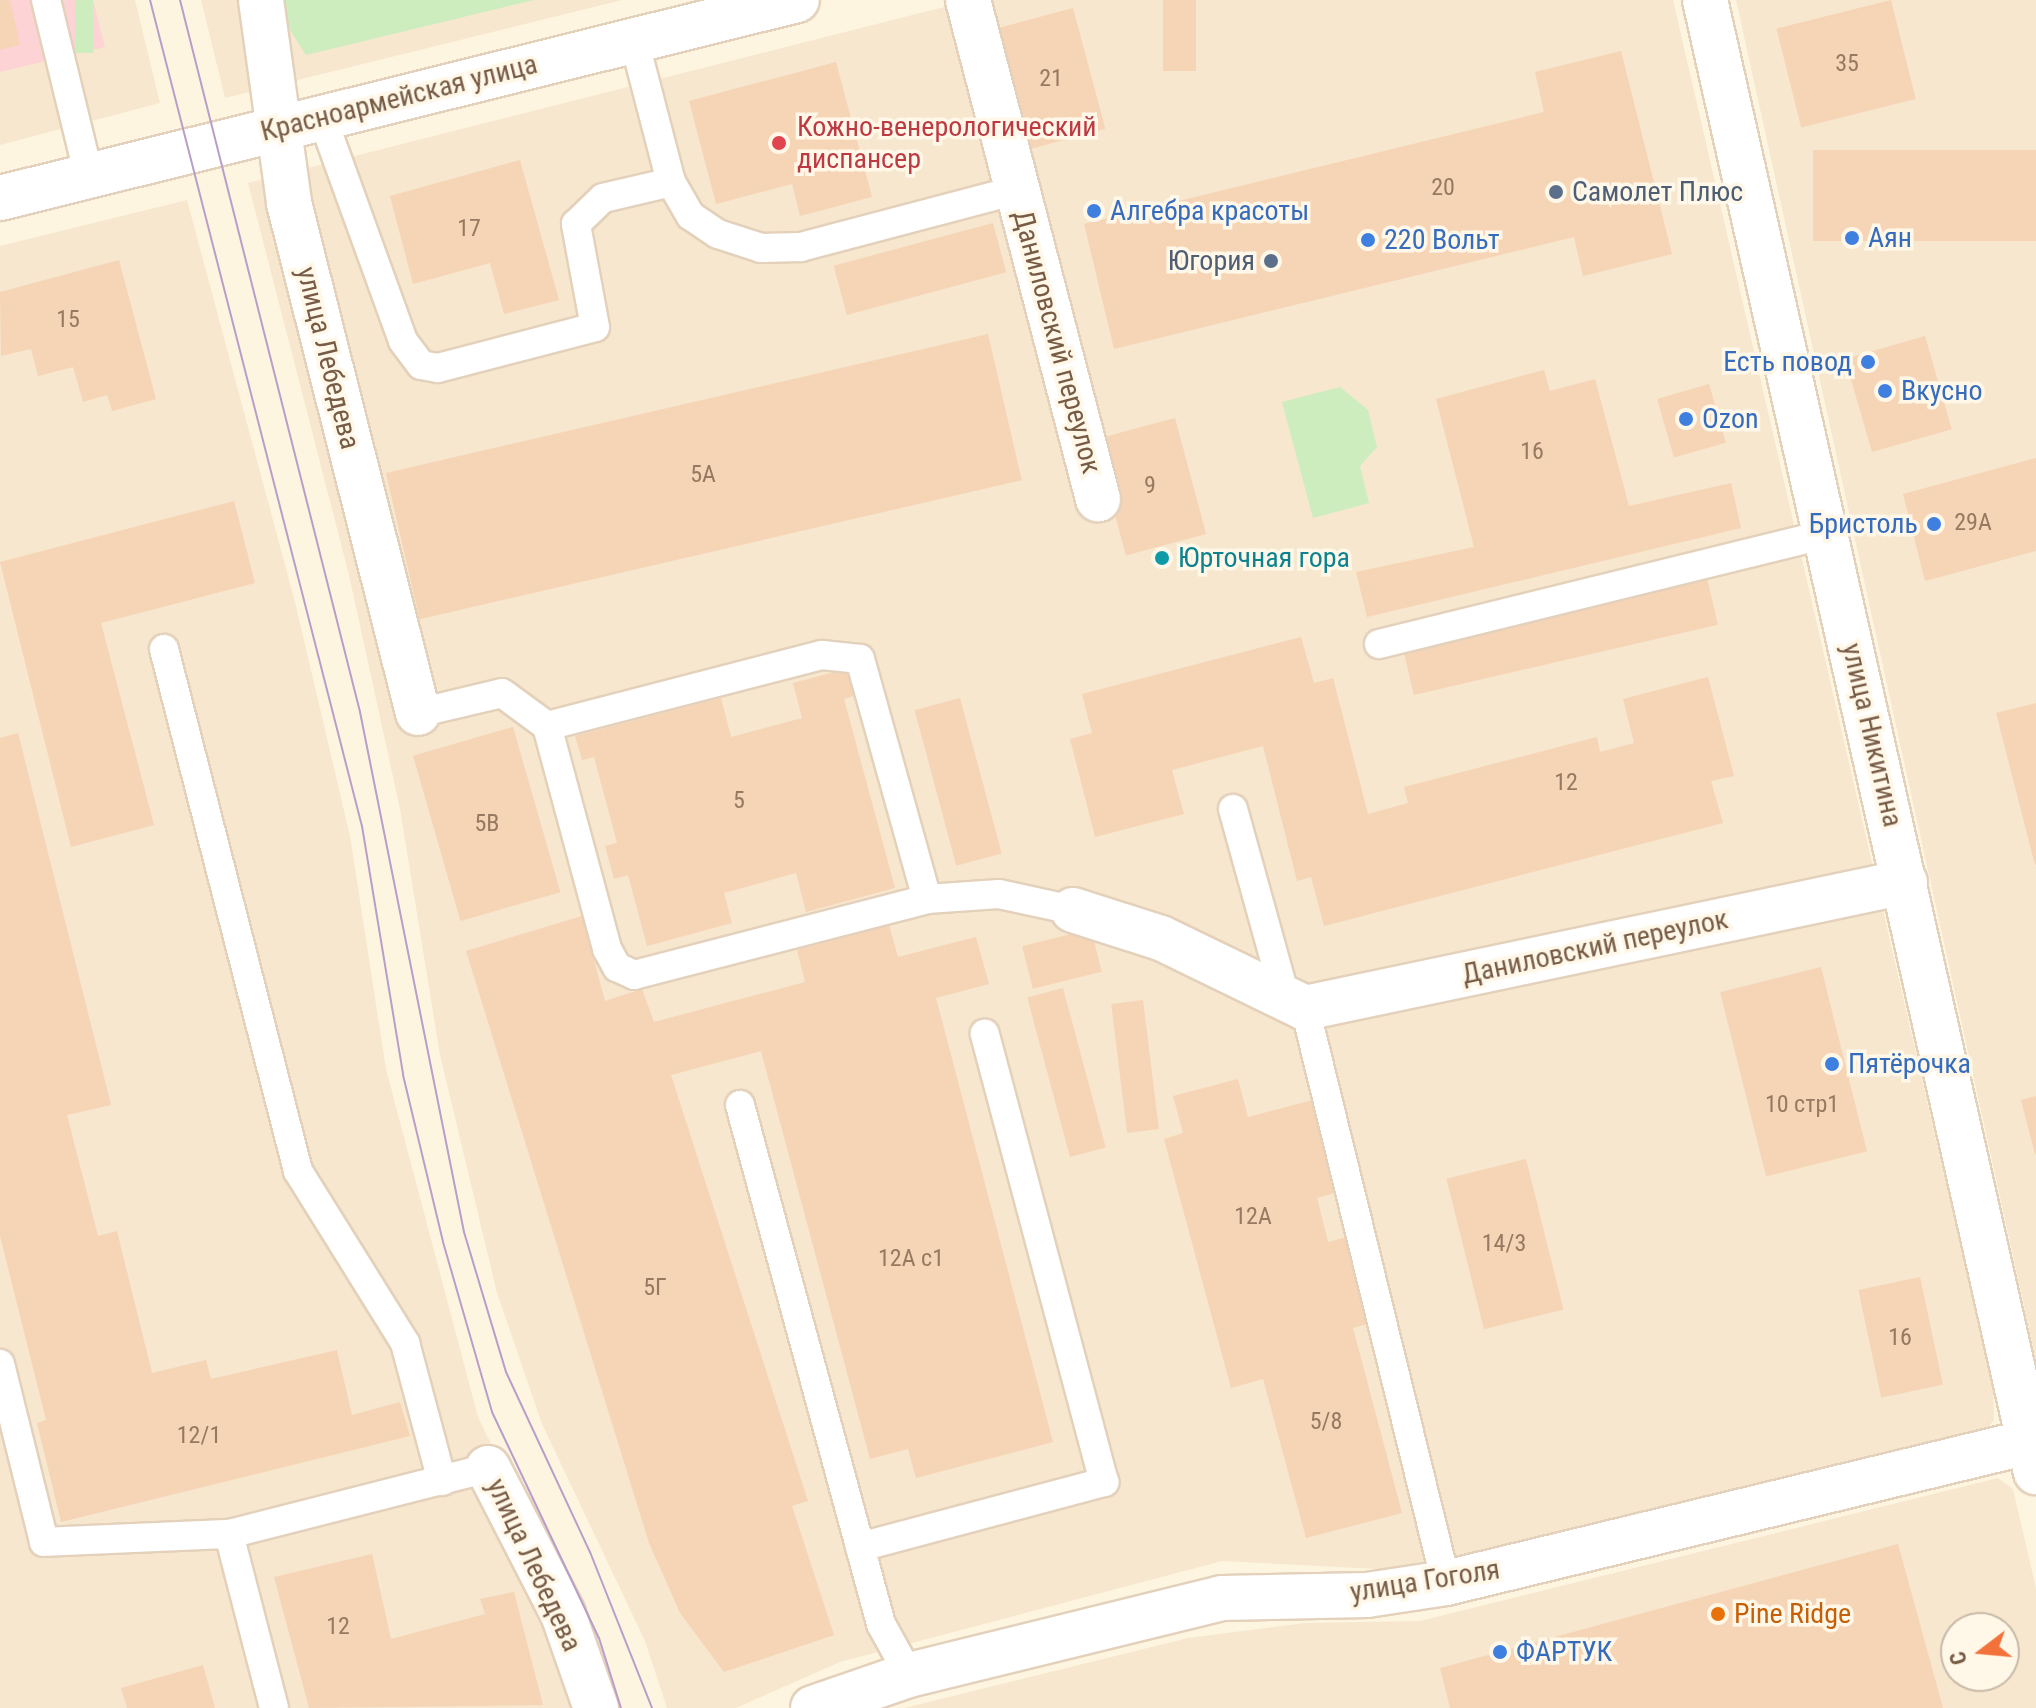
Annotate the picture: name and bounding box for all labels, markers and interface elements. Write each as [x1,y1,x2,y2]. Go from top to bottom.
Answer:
street label: Красноармейская улица [257,47,541,149]
house number: 35 [1835,50,1859,78]
house number: 21 [1039,65,1063,93]
place label: Кожно-венерологический диспансер [797,110,1097,176]
marker: Кожно-венерологический диспансер [768,132,790,154]
house number: 20 [1431,174,1455,202]
place label: Самолет Плюс [1572,175,1743,209]
marker: Самолет Плюс [1547,183,1565,201]
place label: Алгебра красоты [1110,194,1309,228]
marker: Алгебра красоты [1085,202,1103,220]
street label: Даниловский переулок [1006,207,1108,477]
house number: 17 [457,215,481,243]
place label: Аян [1868,221,1912,255]
place label: 220 Вольт [1384,223,1500,257]
marker: Аян [1843,229,1861,247]
marker: 220 Вольт [1359,231,1377,249]
place label: Югория [1168,244,1255,278]
marker: Югория [1262,252,1280,270]
street label: улица Лебедева [289,263,367,453]
house number: 15 [56,306,80,334]
place label: Есть повод [1723,345,1852,379]
marker: Есть повод [1859,353,1877,371]
place label: Вкусно [1901,374,1982,408]
marker: Вкусно [1876,382,1894,400]
place label: Ozon [1702,402,1759,436]
marker: Ozon [1677,410,1695,428]
house number: 16 [1520,438,1544,466]
house number: 5А [690,461,716,489]
house number: 9 [1144,472,1156,500]
place label: Бристоль [1809,507,1918,541]
house number: 29А [1954,509,1992,537]
marker: Бристоль [1925,515,1943,533]
place label: Юрточная гора [1178,541,1350,575]
marker: Юрточная гора [1153,549,1171,567]
street label: улица Никитина [1835,640,1909,830]
house number: 12 [1554,769,1578,797]
house number: 5 [733,787,745,815]
house number: 5В [475,810,499,838]
street label: Даниловский переулок [1459,902,1731,992]
place label: Пятёрочка [1848,1047,1971,1081]
marker: Пятёрочка [1823,1055,1841,1073]
house number: 10 стр1 [1765,1091,1839,1119]
house number: 12А [1234,1203,1272,1231]
house number: 14/3 [1482,1230,1526,1258]
house number: 12А с1 [878,1245,944,1273]
house number: 5Г [643,1274,667,1302]
house number: 16 [1888,1324,1912,1352]
house number: 5/8 [1310,1408,1342,1436]
house number: 12/1 [177,1422,221,1450]
street label: улица Лебедева [479,1473,589,1657]
street label: улица Гоголя [1348,1553,1502,1609]
place label: Pine Ridge [1734,1597,1851,1631]
marker: Pine Ridge [1709,1605,1727,1623]
north arrow [1940,1612,2020,1692]
house number: 12 [326,1613,350,1641]
place label: ФАРТУК [1516,1635,1612,1669]
marker: ФАРТУК [1491,1643,1509,1661]
text: С [1945,1649,1972,1668]

